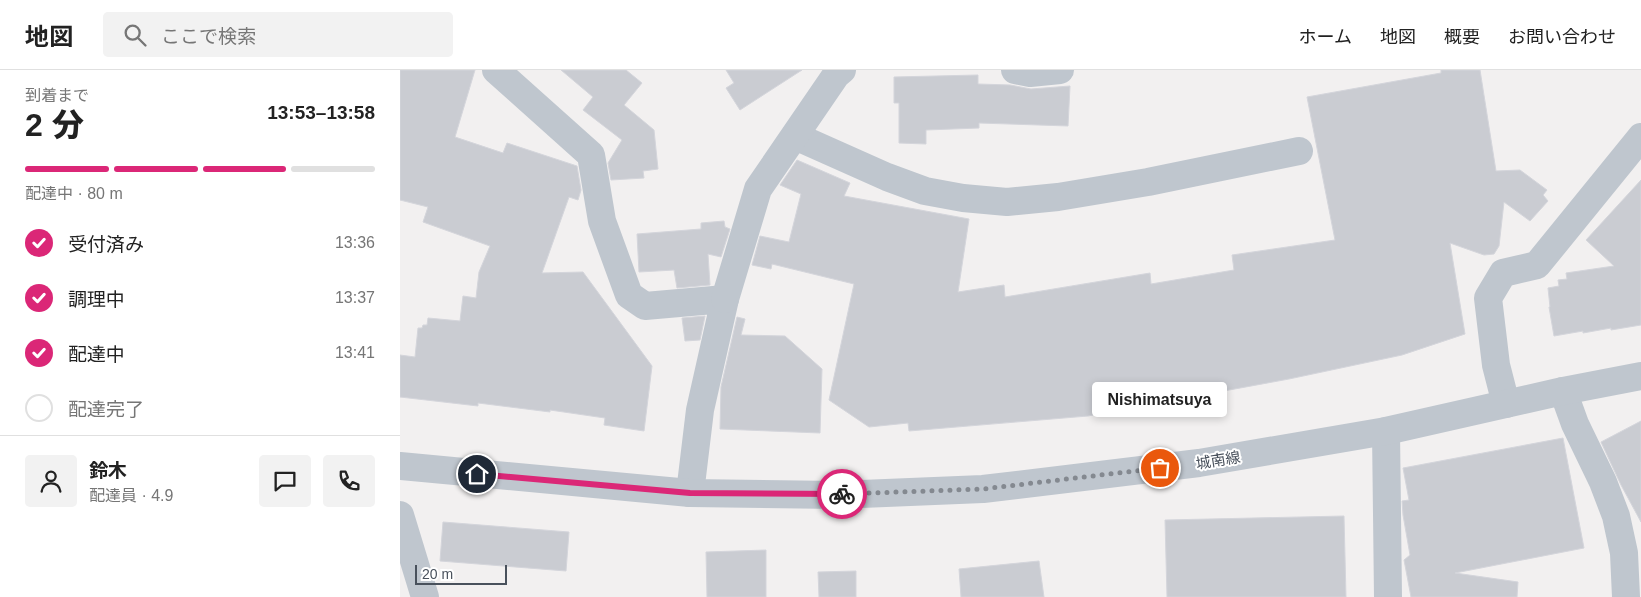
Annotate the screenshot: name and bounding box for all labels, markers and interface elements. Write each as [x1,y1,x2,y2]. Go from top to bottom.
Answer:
search box [103,12,453,57]
icon: search [121,21,149,49]
text: 地図 [25,23,73,50]
text: ここで検索 [161,26,256,47]
text: ホーム [1299,27,1352,47]
text: 地図 [1380,27,1416,47]
text: 概要 [1444,27,1480,47]
text: お問い合わせ [1508,27,1616,47]
text: 到着まで [25,87,89,104]
text: 13:53–13:58 [267,102,375,123]
text: 2 分 [25,107,84,143]
text: 配達中 · 80 m [25,185,123,202]
icon: check [25,229,53,257]
text: 受付済み [68,234,144,255]
text: 13:36 [335,234,375,251]
icon: check [25,284,53,312]
text: 調理中 [68,289,125,310]
text: 13:37 [335,289,375,306]
icon: check [25,339,53,367]
text: 配達中 [68,344,125,365]
text: 13:41 [335,344,375,361]
callout: Nishimatsuya [1092,383,1228,418]
text: Nishimatsuya [1107,391,1212,408]
text: 配達完了 [68,399,144,420]
pin [1139,447,1181,489]
street label: 城南線 [1194,448,1242,472]
pin [456,453,498,495]
icon: bag [1146,454,1174,482]
button: person [25,455,77,507]
button: chat [259,455,311,507]
button: phone [323,455,375,507]
text: 鈴木 [89,460,127,481]
icon: home [463,460,491,488]
courier [817,469,867,519]
icon: bike [828,480,856,508]
text: 配達員 · 4.9 [89,487,173,504]
scale bar [415,562,508,585]
text: 20 m [422,566,453,582]

